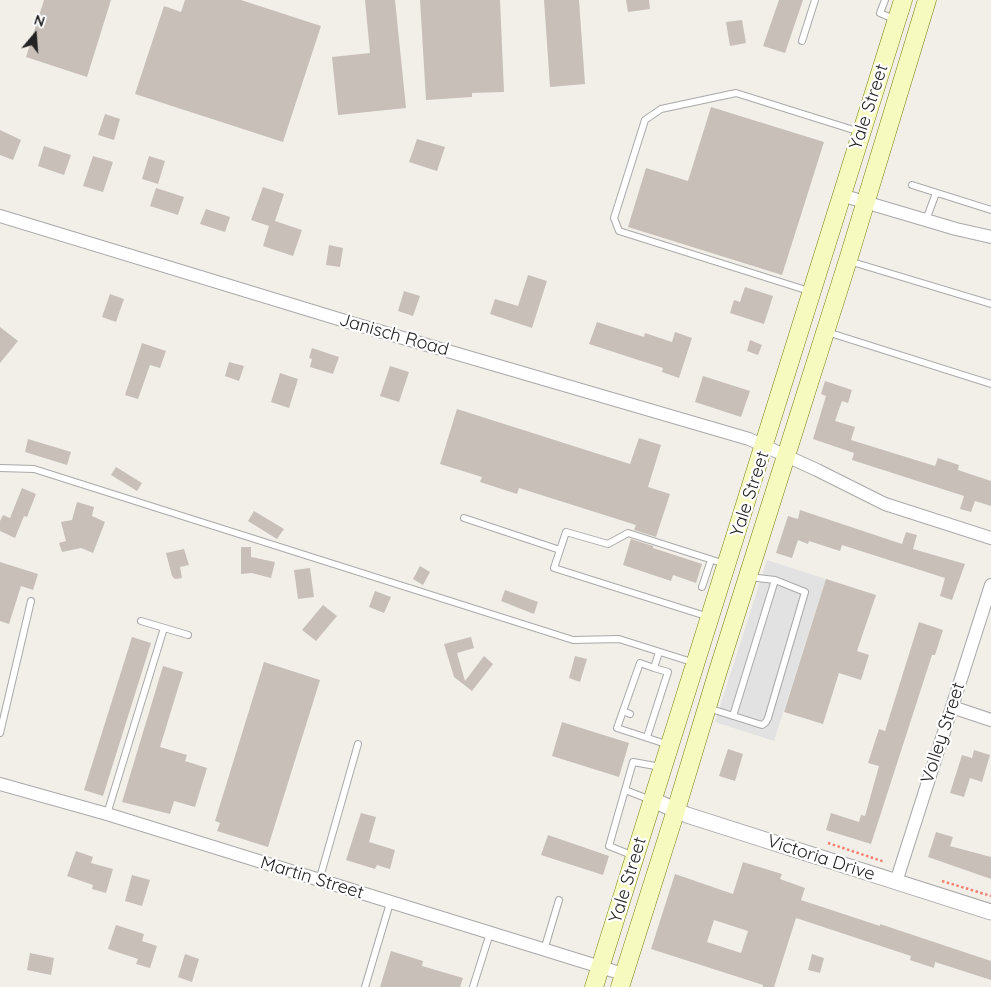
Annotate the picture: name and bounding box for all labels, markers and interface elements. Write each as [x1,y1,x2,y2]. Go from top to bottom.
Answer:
north arrow [10,10,60,60]
text: N [32,11,47,31]
street label: Yale Street [845,62,893,152]
street label: Janisch Road [337,309,451,361]
street label: Yale Street [726,449,774,539]
street label: Volley Street [917,680,969,786]
street label: Victoria Drive [764,830,878,886]
street label: Yale Street [605,834,651,926]
street label: Martin Street [258,852,366,904]

